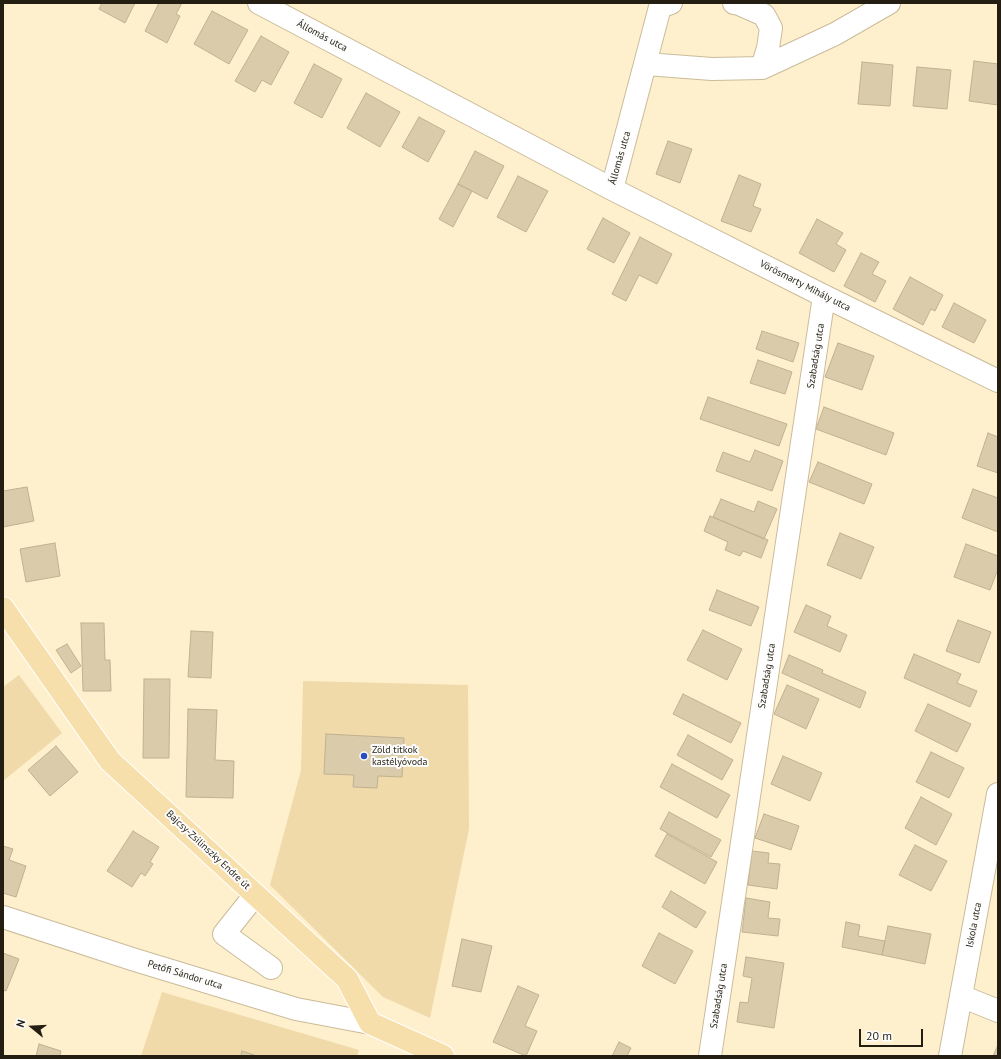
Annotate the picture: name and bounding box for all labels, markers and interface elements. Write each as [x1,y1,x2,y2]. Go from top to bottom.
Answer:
street label: Állomás utca [295,18,349,54]
street label: Állomás utca [607,130,633,186]
street label: Vörösmarty Mihály utca [758,258,852,314]
street label: Szabadság utca [805,323,827,389]
street label: Szabadság utca [756,643,778,709]
place label: Zöld titkok kastélyóvoda [372,744,427,768]
marker: Zöld titkok kastélyóvoda [359,751,369,761]
street label: Bajcsy-Zsilinszky Endre út [164,808,252,892]
street label: Iskola utca [964,901,984,949]
street label: Petőfi Sándor utca [146,958,224,992]
street label: Szabadság utca [708,963,730,1029]
north arrow [12,1007,52,1047]
text: N [13,1018,28,1029]
scale bar [861,1021,925,1047]
text: 20 m [866,1028,892,1043]

